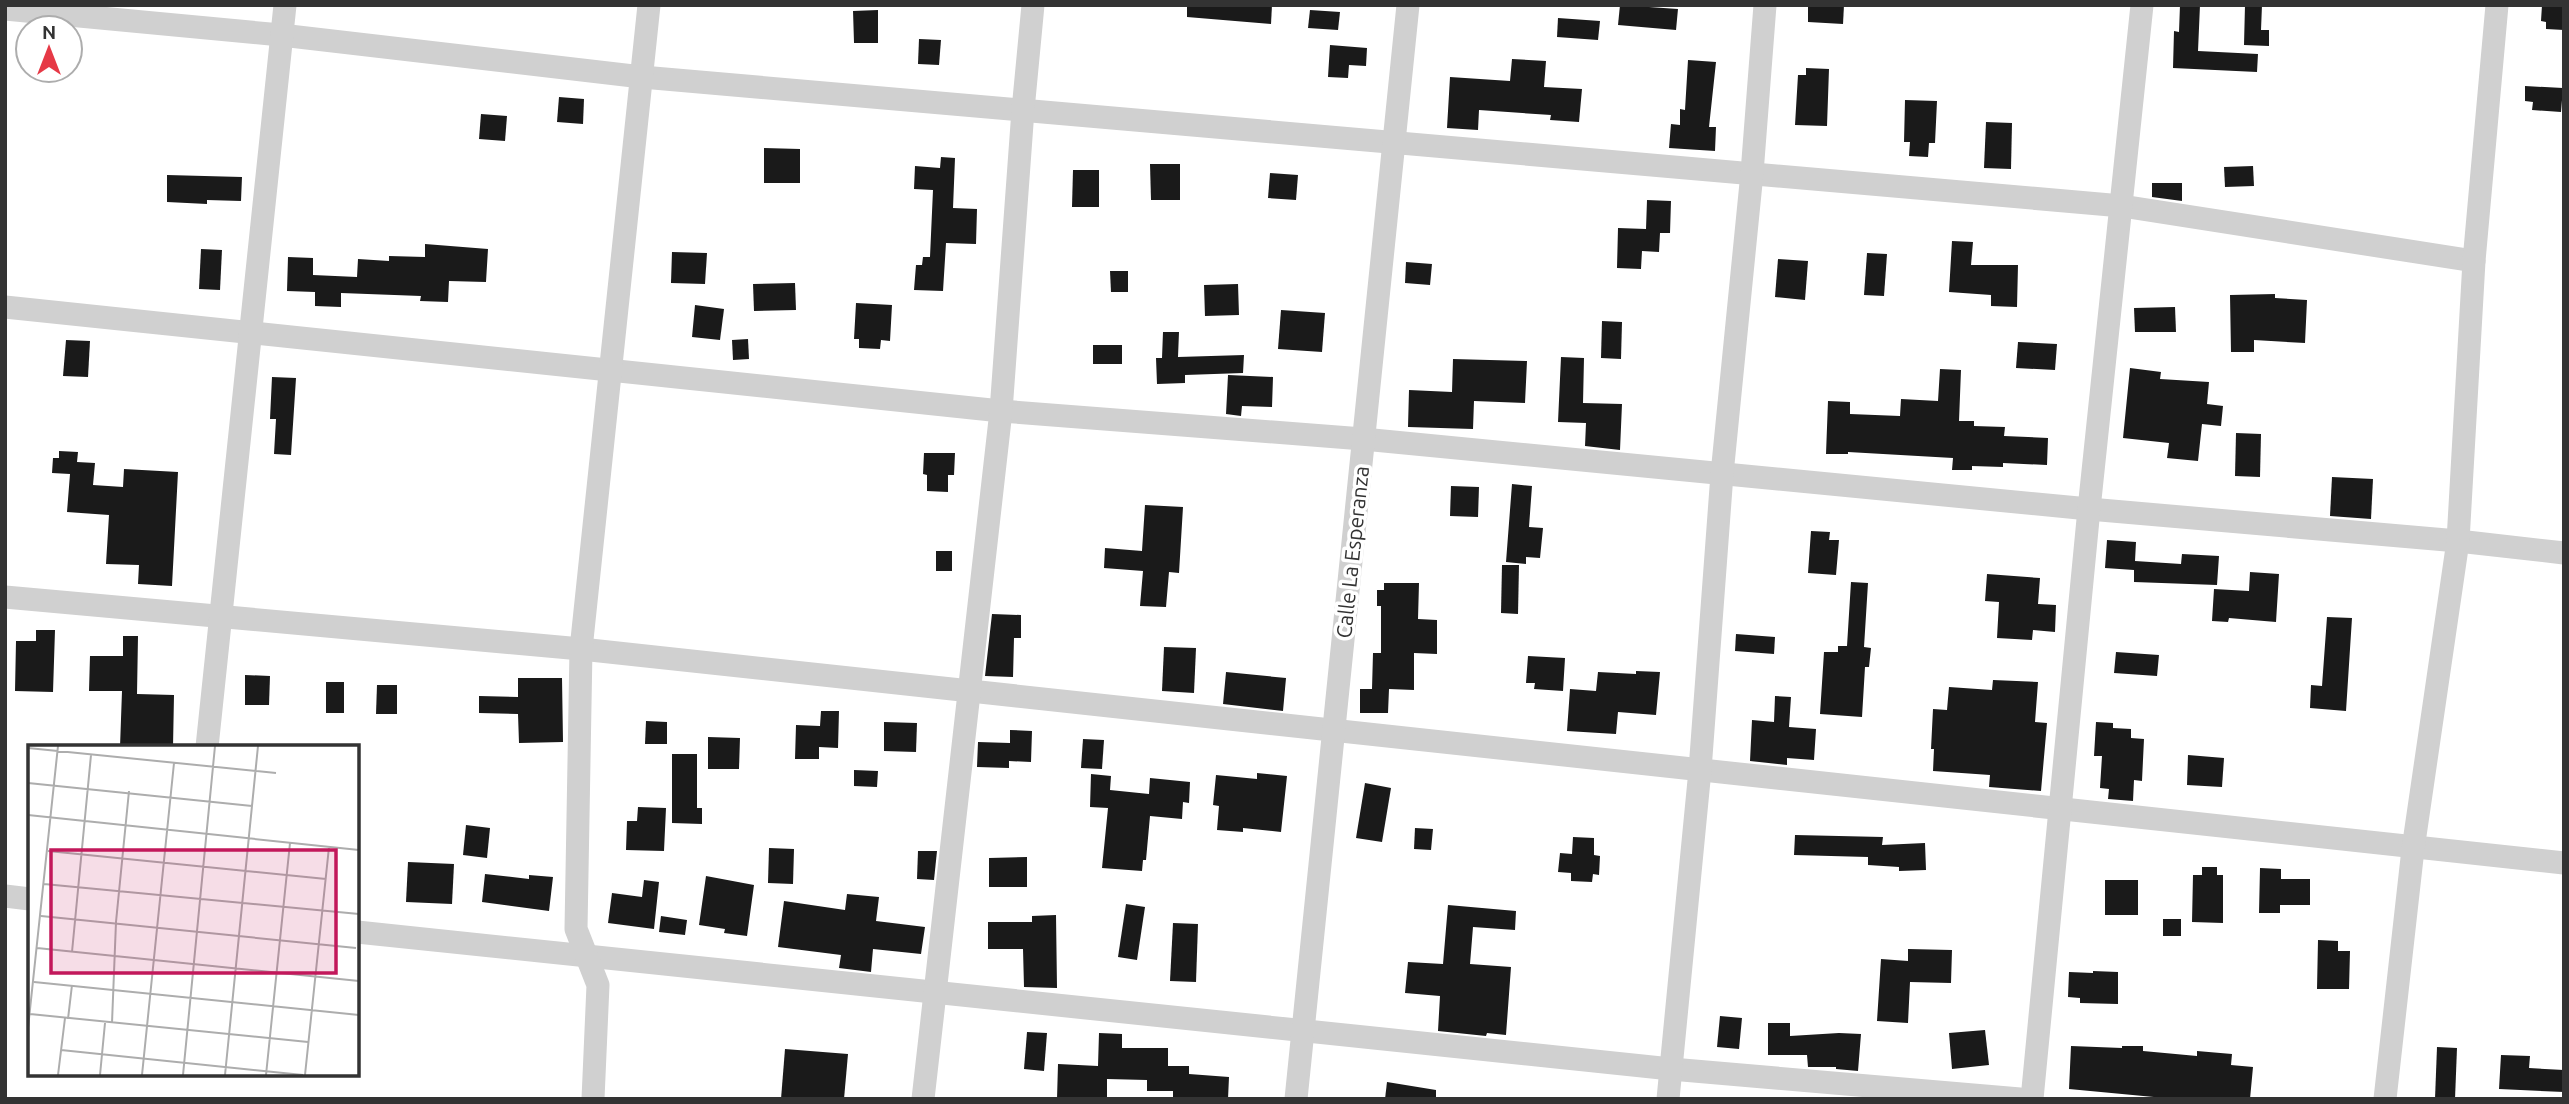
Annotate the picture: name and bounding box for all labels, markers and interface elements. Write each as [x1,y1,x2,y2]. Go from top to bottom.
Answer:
north arrow [14,14,84,84]
text: N [42,21,56,43]
street label: Calle La Esperanza [1331,465,1373,639]
inset map [28,745,359,1076]

